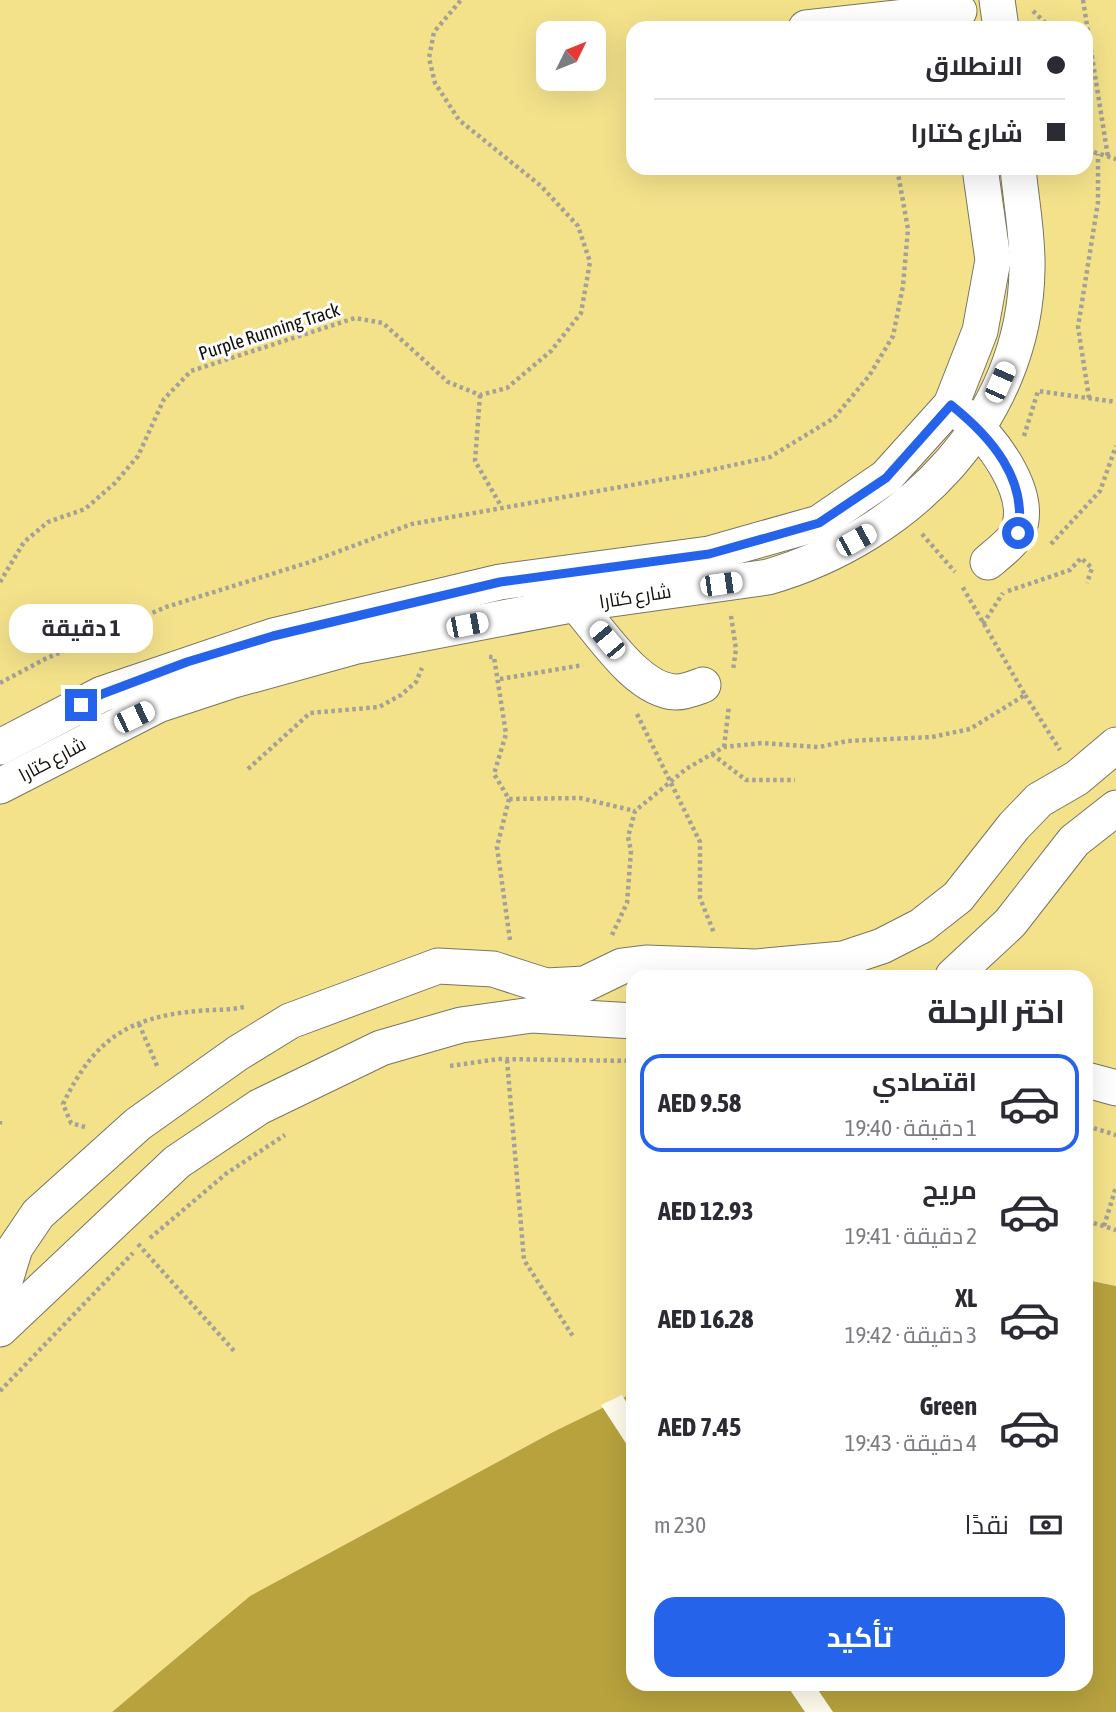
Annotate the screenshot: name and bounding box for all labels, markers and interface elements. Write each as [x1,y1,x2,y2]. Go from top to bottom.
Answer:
north arrow [536,21,606,91]
map controls [536,21,606,91]
text: الانطلاق [925,51,1023,81]
text: شارع كتارا [910,118,1023,148]
street label: Purple Running Track [196,298,343,364]
car [982,359,1019,405]
route start [1002,517,1034,549]
car [833,521,880,559]
car [699,571,744,597]
street label: شارع كتارا [597,579,673,616]
callout: 1 دقيقة [9,604,153,652]
car [445,611,490,639]
text: 1 دقيقة [42,615,121,641]
car [586,617,629,663]
route end [65,689,97,721]
car [111,698,158,736]
street label: شارع كتارا [15,732,91,788]
text: اختر الرحلة [928,993,1065,1030]
text: اقتصادي [872,1067,977,1097]
icon: car [998,1072,1061,1135]
text: AED 9.58 [658,1088,741,1118]
text: 1 دقيقة · 19:40 [845,1115,977,1141]
text: مريح [922,1175,977,1205]
icon: car [998,1180,1061,1243]
text: AED 12.93 [658,1196,753,1226]
text: 2 دقيقة · 19:41 [845,1223,977,1249]
text: XL [955,1283,977,1313]
icon: car [998,1288,1061,1351]
text: AED 16.28 [658,1304,753,1334]
text: 3 دقيقة · 19:42 [845,1322,977,1348]
text: Green [919,1391,977,1421]
icon: car [998,1396,1061,1459]
text: AED 7.45 [658,1412,741,1442]
text: 4 دقيقة · 19:43 [845,1430,977,1456]
icon: cash [1027,1506,1065,1544]
text: نقدًا [965,1510,1009,1540]
text: 230 m [654,1512,706,1538]
button: تأكيد [654,1597,1065,1677]

